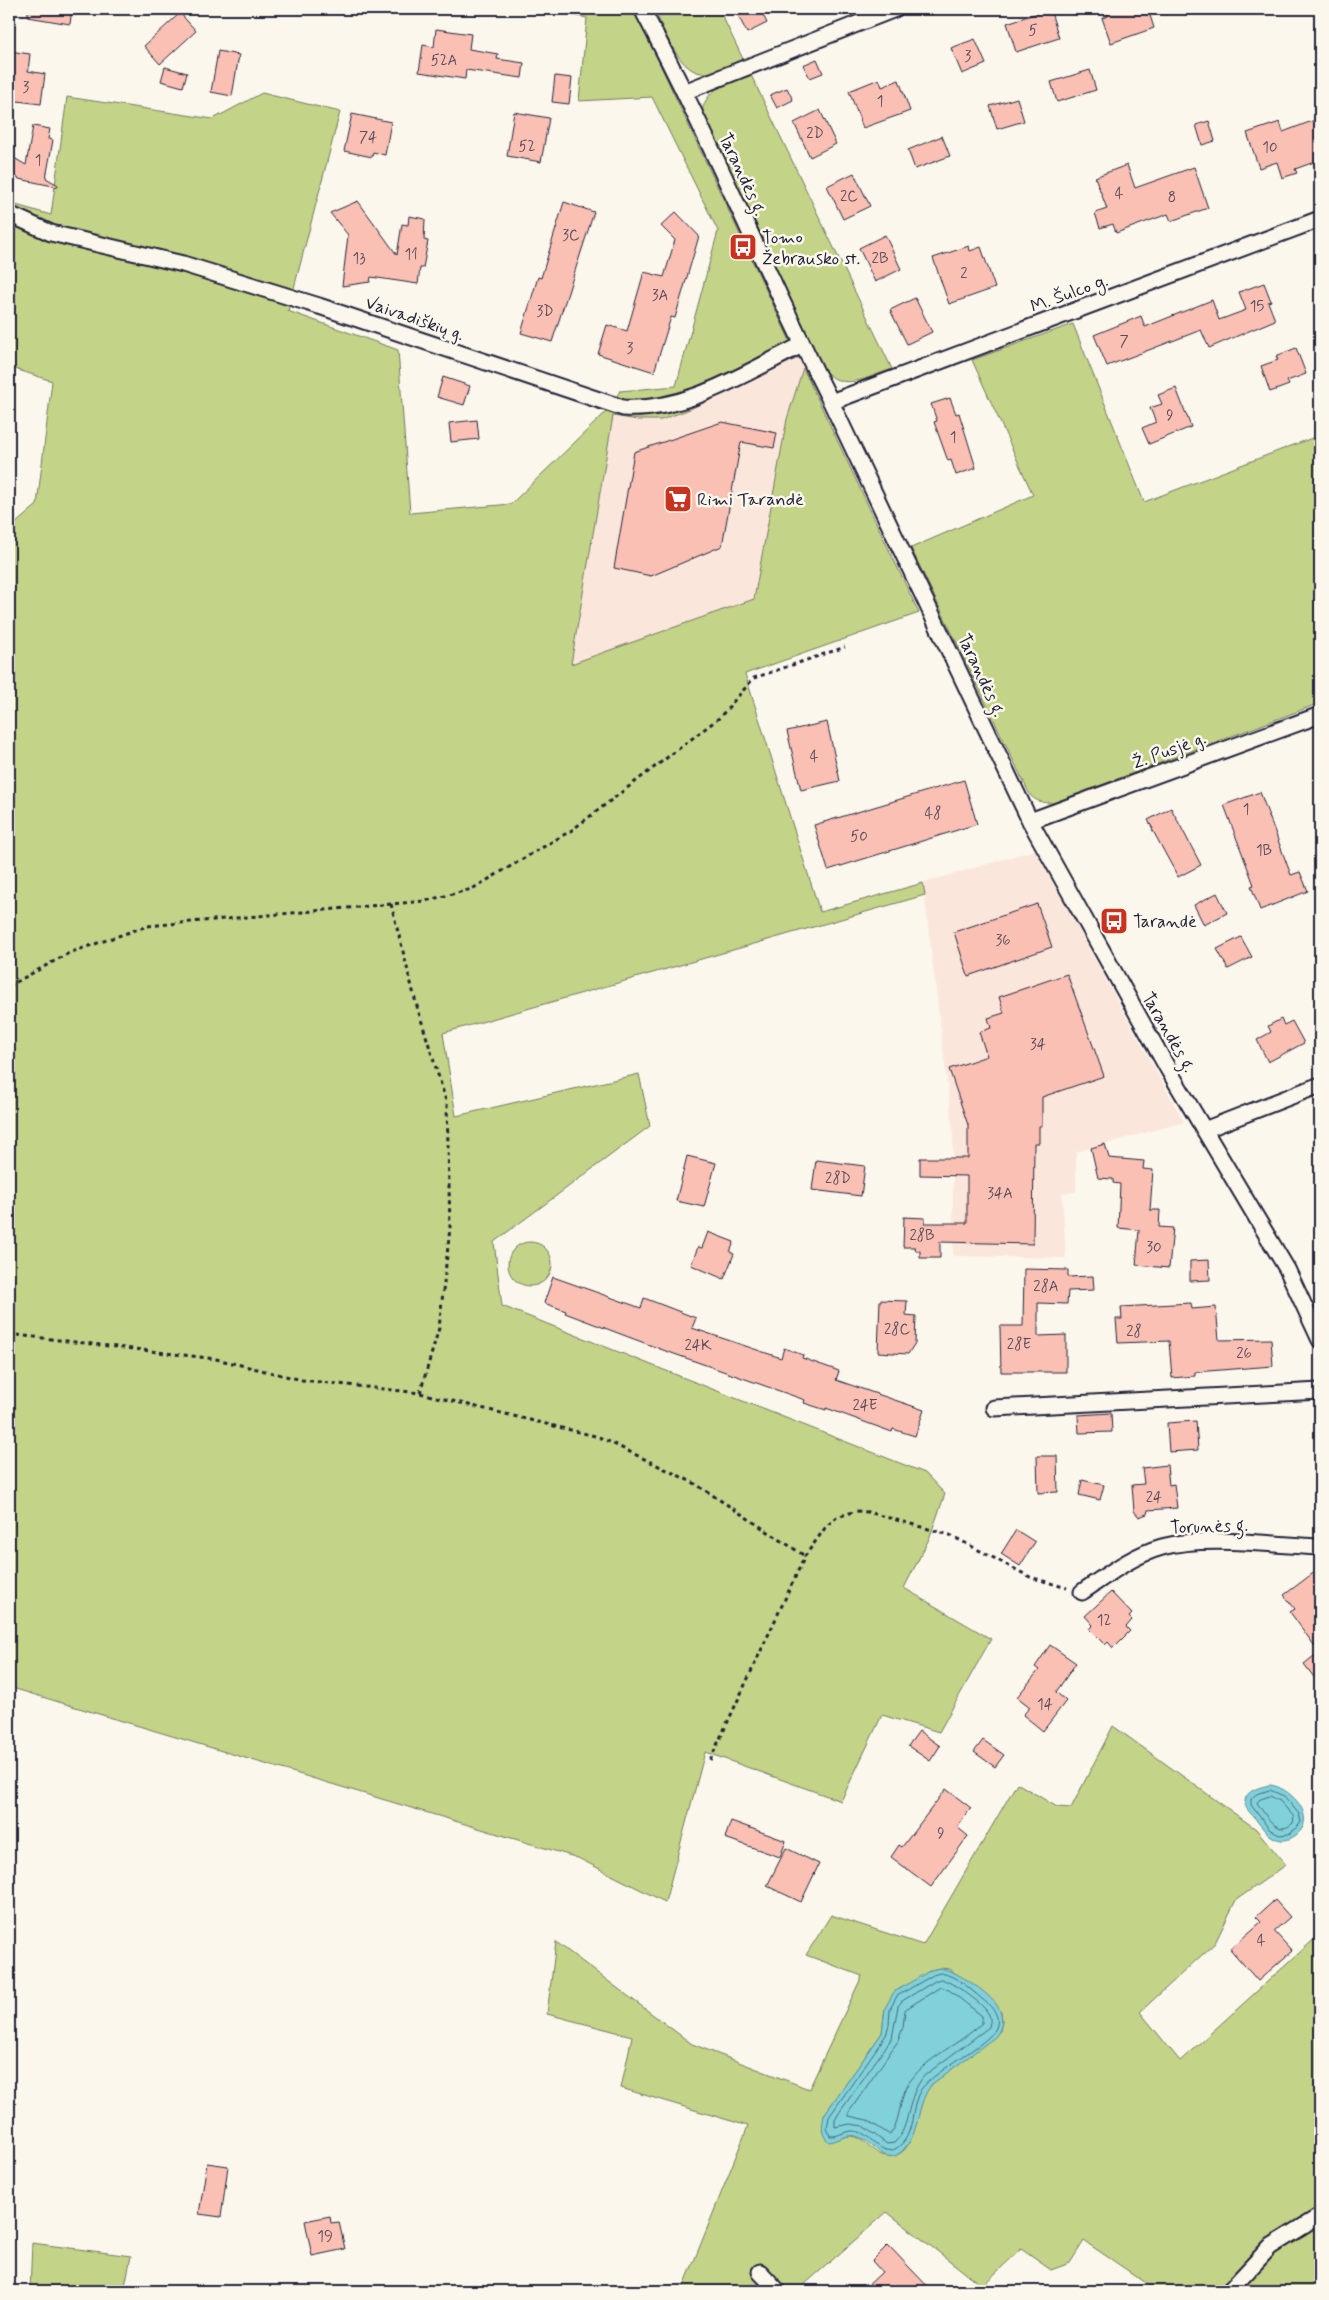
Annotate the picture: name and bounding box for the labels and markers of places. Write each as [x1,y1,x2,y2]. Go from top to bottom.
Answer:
place label: Tomo Žebrausko st. [762,226,860,271]
bus stop icon: Tomo Žebrausko st. [728,232,758,262]
supermarket icon: Rimi Tarandė [663,484,693,514]
place label: Rimi Tarandė [697,488,804,512]
bus stop icon: Tarandė [1099,906,1129,936]
place label: Tarandė [1133,910,1197,934]

